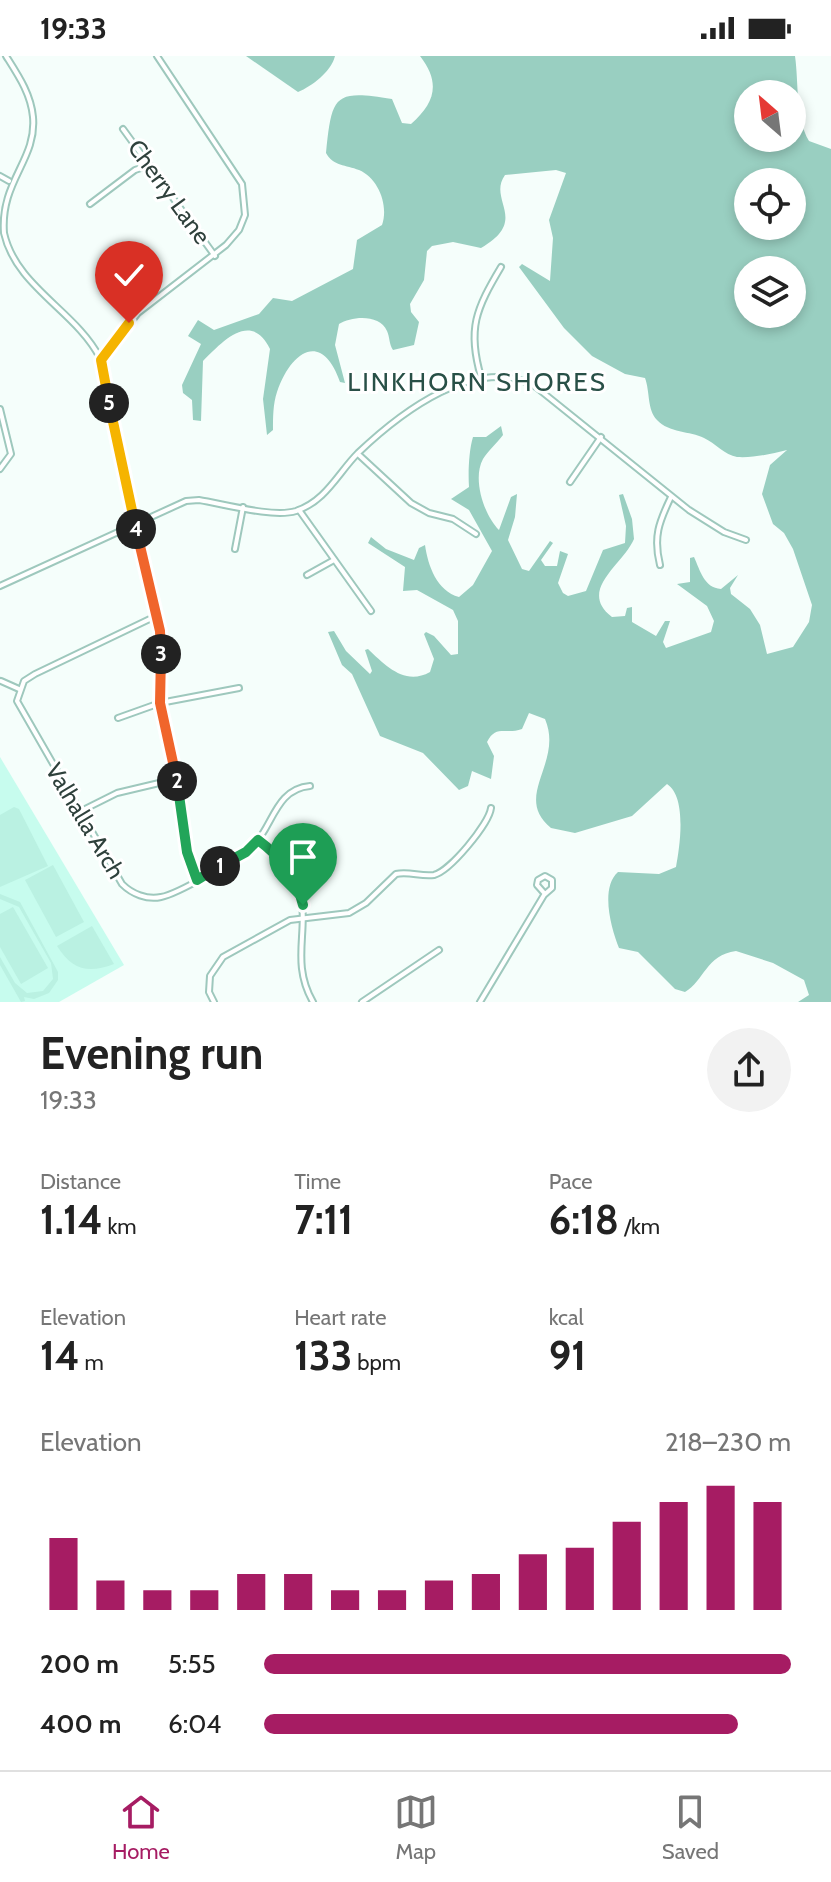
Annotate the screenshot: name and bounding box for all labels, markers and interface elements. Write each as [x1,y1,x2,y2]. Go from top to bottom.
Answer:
text: 19:33 [40,10,107,47]
north arrow [734,80,806,152]
map controls [734,80,806,328]
street label: Cherry Lane [122,134,217,250]
button: locate [734,168,806,240]
pin [95,241,163,323]
icon: check [107,253,151,297]
button: layers [734,256,806,328]
district label: LINKHORN SHORES [347,366,607,398]
pin: 5 [89,383,129,423]
text: 5 [103,389,115,416]
pin: 4 [116,509,156,549]
text: 4 [129,515,143,542]
pin: 3 [141,634,181,674]
text: 3 [155,640,167,667]
street label: Valhalla Arch [40,758,131,884]
pin: 2 [157,761,197,801]
text: 2 [171,767,183,794]
pin [269,823,337,905]
icon: arrive [281,835,325,879]
pin: 1 [200,846,240,886]
text: 1 [216,852,224,879]
text: Evening run [40,1027,263,1080]
button: share [707,1028,791,1112]
text: 19:33 [40,1084,97,1116]
text: Distance [40,1168,121,1195]
text: Time [294,1168,341,1195]
text: Pace [549,1168,593,1195]
text: 1.14 [40,1195,103,1244]
text: 7:11 [294,1195,353,1244]
text: 6:18 [549,1195,619,1244]
text: km [103,1213,137,1240]
text: /km [619,1213,660,1240]
text: Elevation [40,1304,126,1331]
text: Heart rate [294,1304,386,1331]
text: kcal [549,1304,584,1331]
text: 14 [40,1331,80,1380]
text: 133 [294,1331,352,1380]
text: 91 [549,1331,586,1380]
text: m [80,1349,104,1376]
text: bpm [352,1349,401,1376]
text: Elevation [40,1426,142,1458]
text: 218–230 m [665,1426,791,1458]
text: 200 m [40,1648,119,1680]
text: 5:55 [168,1648,216,1680]
text: 400 m [40,1708,121,1740]
text: 6:04 [168,1708,221,1740]
tab: Home [112,1790,170,1865]
tab: Map [394,1790,438,1865]
tab: Saved [662,1790,719,1865]

